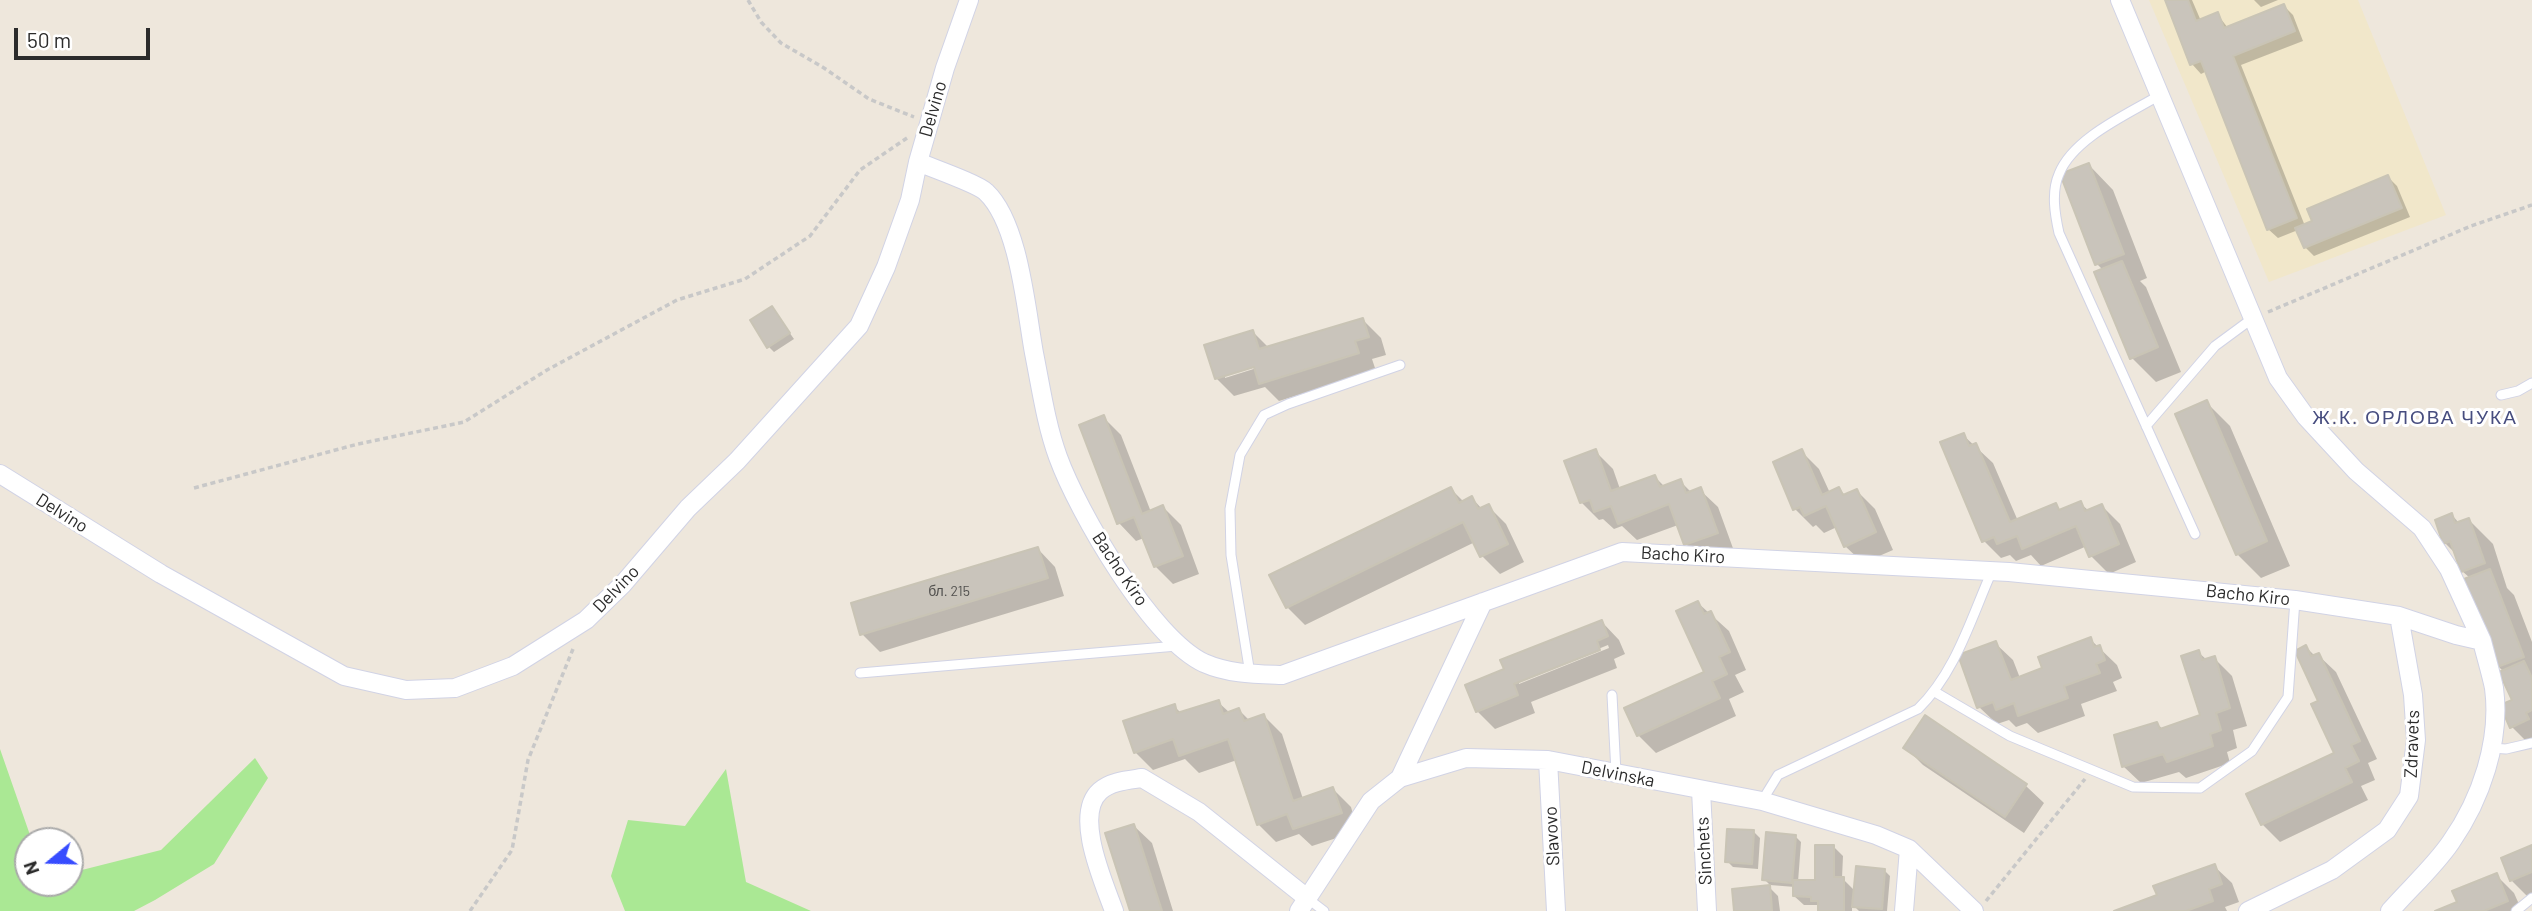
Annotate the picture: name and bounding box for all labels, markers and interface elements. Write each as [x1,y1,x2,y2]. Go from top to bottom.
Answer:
scale bar [18,14,154,58]
text: 50 m [27,27,71,52]
street label: Delvino [915,78,951,140]
district label: Ж.К. ОРЛОВА ЧУКА [2314,407,2516,429]
street label: Delvino [32,489,92,537]
street label: Bacho Kiro [1087,528,1153,610]
street label: Bacho Kiro [1640,542,1726,568]
street label: Delvino [588,561,644,617]
street label: Bacho Kiro [2205,580,2291,610]
house number: бл. 215 [928,583,970,599]
street label: Zdravets [2400,710,2424,778]
street label: Delvinska [1579,756,1657,792]
street label: Slavovo [1540,806,1564,866]
street label: Sinchets [1691,816,1717,886]
north arrow [14,827,84,897]
text: N [18,859,43,878]

